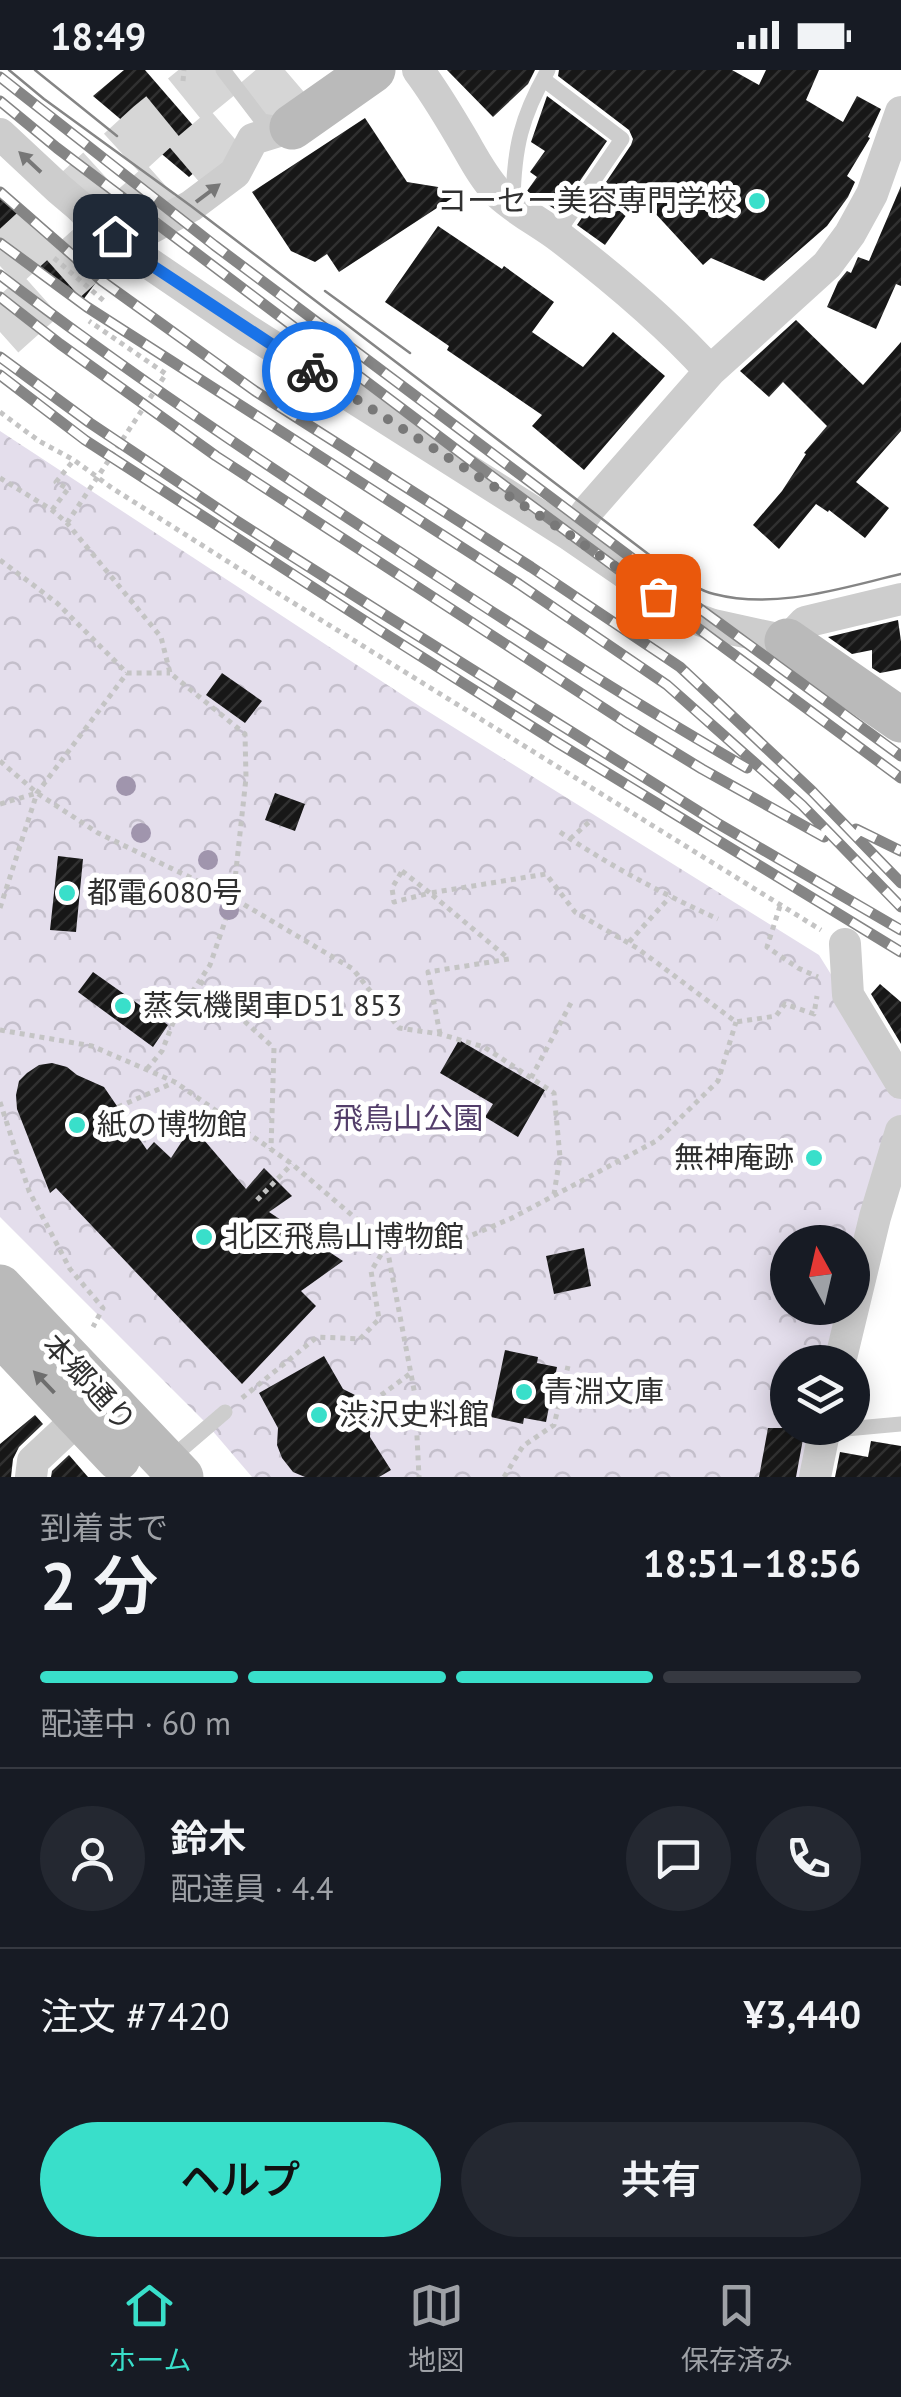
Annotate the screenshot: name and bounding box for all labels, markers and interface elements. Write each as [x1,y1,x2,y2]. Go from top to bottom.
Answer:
text: 18:49 [50,11,146,60]
one-way arrow [19,151,43,174]
place label: コーセー美容専門学校 [437,180,737,219]
one-way arrow [195,184,221,204]
marker: コーセー美容専門学校 [746,190,768,212]
pin [73,194,158,279]
icon: home [88,209,143,264]
courier [262,321,362,421]
icon: bike [285,344,340,399]
pin [616,554,701,639]
icon: bag [631,569,686,624]
place label: 都電6080号 [87,872,242,911]
marker: 都電6080号 [56,882,78,904]
place label: 蒸気機関車D51 853 [143,985,402,1024]
marker: 蒸気機関車D51 853 [112,995,134,1017]
park label: 飛鳥山公園 [333,1098,483,1137]
place label: 紙の博物館 [97,1104,247,1143]
marker: 紙の博物館 [66,1114,88,1136]
place label: 無神庵跡 [674,1137,794,1176]
marker: 無神庵跡 [803,1147,825,1169]
place label: 北区飛鳥山博物館 [224,1216,464,1255]
north arrow [770,1225,870,1325]
map controls [770,1225,870,1445]
marker: 北区飛鳥山博物館 [193,1226,215,1248]
street label: 本郷通り [35,1325,145,1439]
button: layers [770,1345,870,1445]
one-way arrow [33,1370,57,1394]
place label: 青淵文庫 [544,1371,664,1410]
marker: 青淵文庫 [513,1381,535,1403]
place label: 渋沢史料館 [339,1394,489,1433]
marker: 渋沢史料館 [308,1404,330,1426]
text: 到着まで [40,1506,168,1548]
text: 18:51–18:56 [643,1538,861,1587]
text: 2 分 [40,1543,158,1627]
text: 配達中 · 60 m [40,1702,231,1744]
button: person [40,1806,145,1911]
button: chat [626,1806,731,1911]
button: phone [756,1806,861,1911]
text: 鈴木 [170,1813,246,1862]
text: 配達員 · 4.4 [170,1867,333,1909]
text: ¥3,440 [744,1989,861,2038]
text: 注文 #7420 [40,1991,230,2040]
button: ヘルプ [40,2122,441,2237]
button: 共有 [461,2122,861,2237]
tab: ホーム [108,2278,191,2378]
tab: 地図 [408,2278,464,2378]
tab: 保存済み [681,2278,793,2378]

